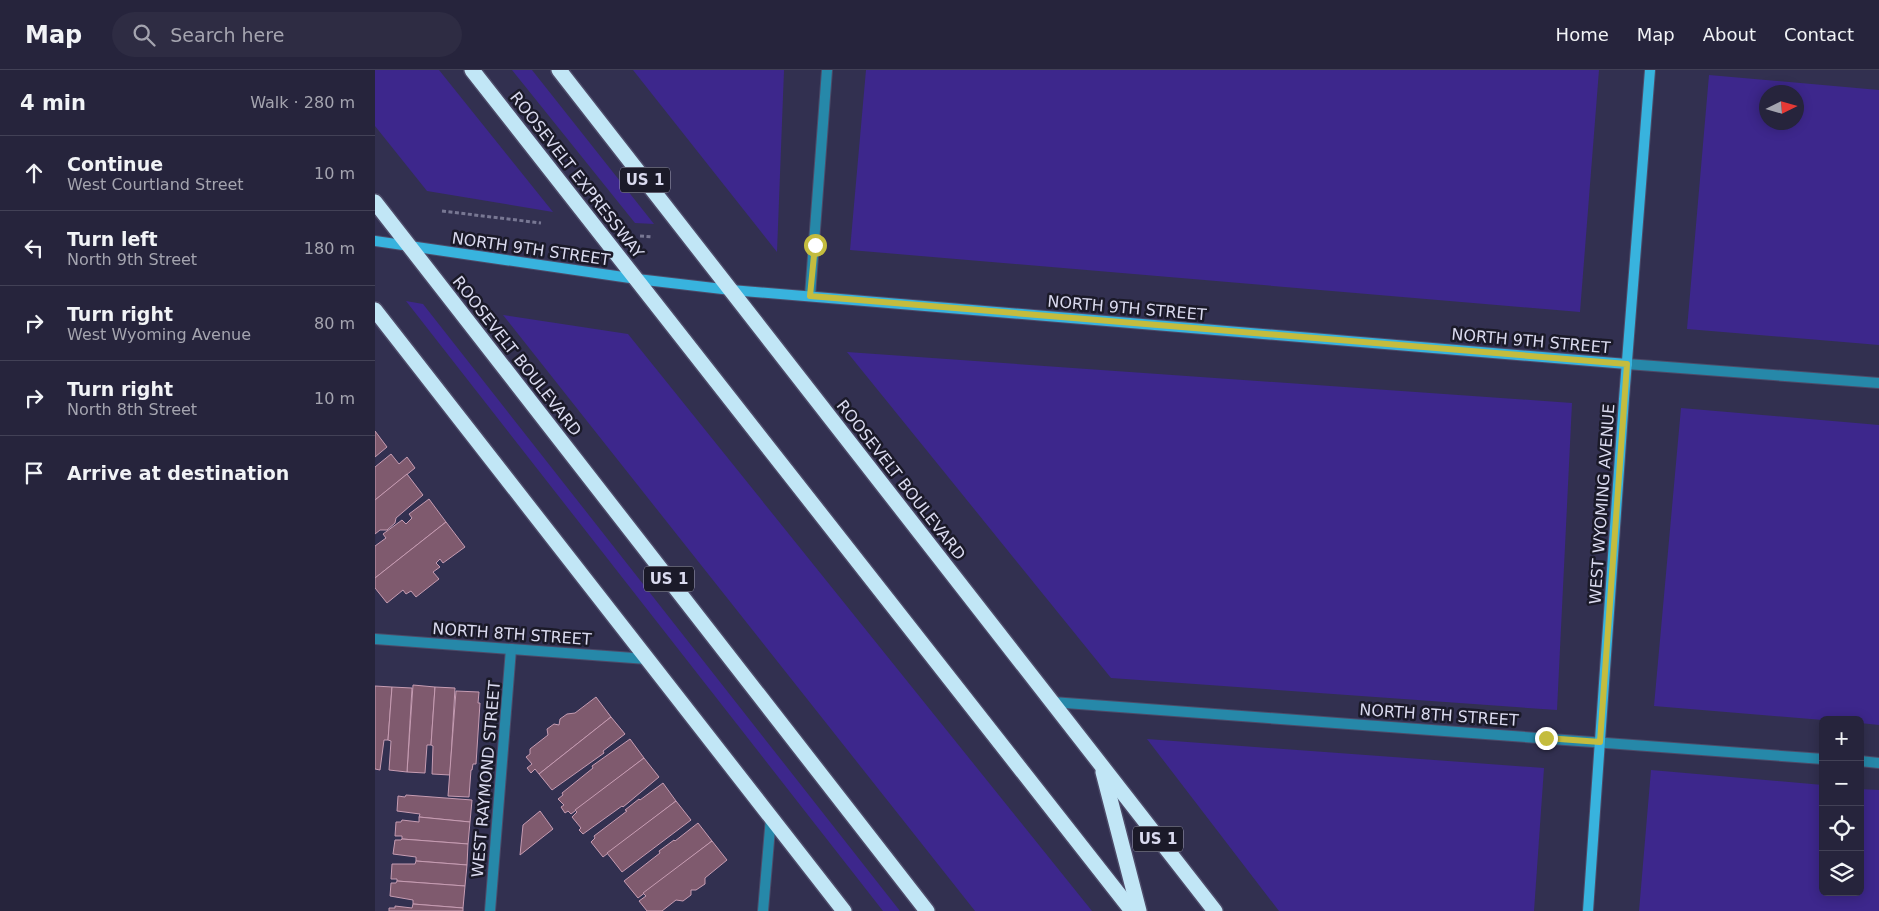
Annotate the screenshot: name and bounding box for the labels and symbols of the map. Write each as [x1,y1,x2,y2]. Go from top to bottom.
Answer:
north arrow [1759,85,1804,130]
street label: ROOSEVELT EXPRESSWAY [506,88,648,262]
road number: US 1 [620,168,670,192]
street label: NORTH 9TH STREET [451,228,612,270]
route start [804,234,827,257]
street label: ROOSEVELT BOULEVARD [449,272,585,440]
street label: NORTH 9TH STREET [1047,292,1208,324]
street label: NORTH 9TH STREET [1451,325,1612,357]
street label: ROOSEVELT BOULEVARD [833,396,969,564]
street label: WEST WYOMING AVENUE [1586,403,1618,605]
road number: US 1 [644,566,694,592]
street label: NORTH 8TH STREET [432,619,592,649]
street label: WEST RAYMOND STREET [468,679,504,878]
street label: NORTH 8TH STREET [1359,700,1519,730]
route end [1535,727,1558,750]
road number: US 1 [1133,826,1183,852]

